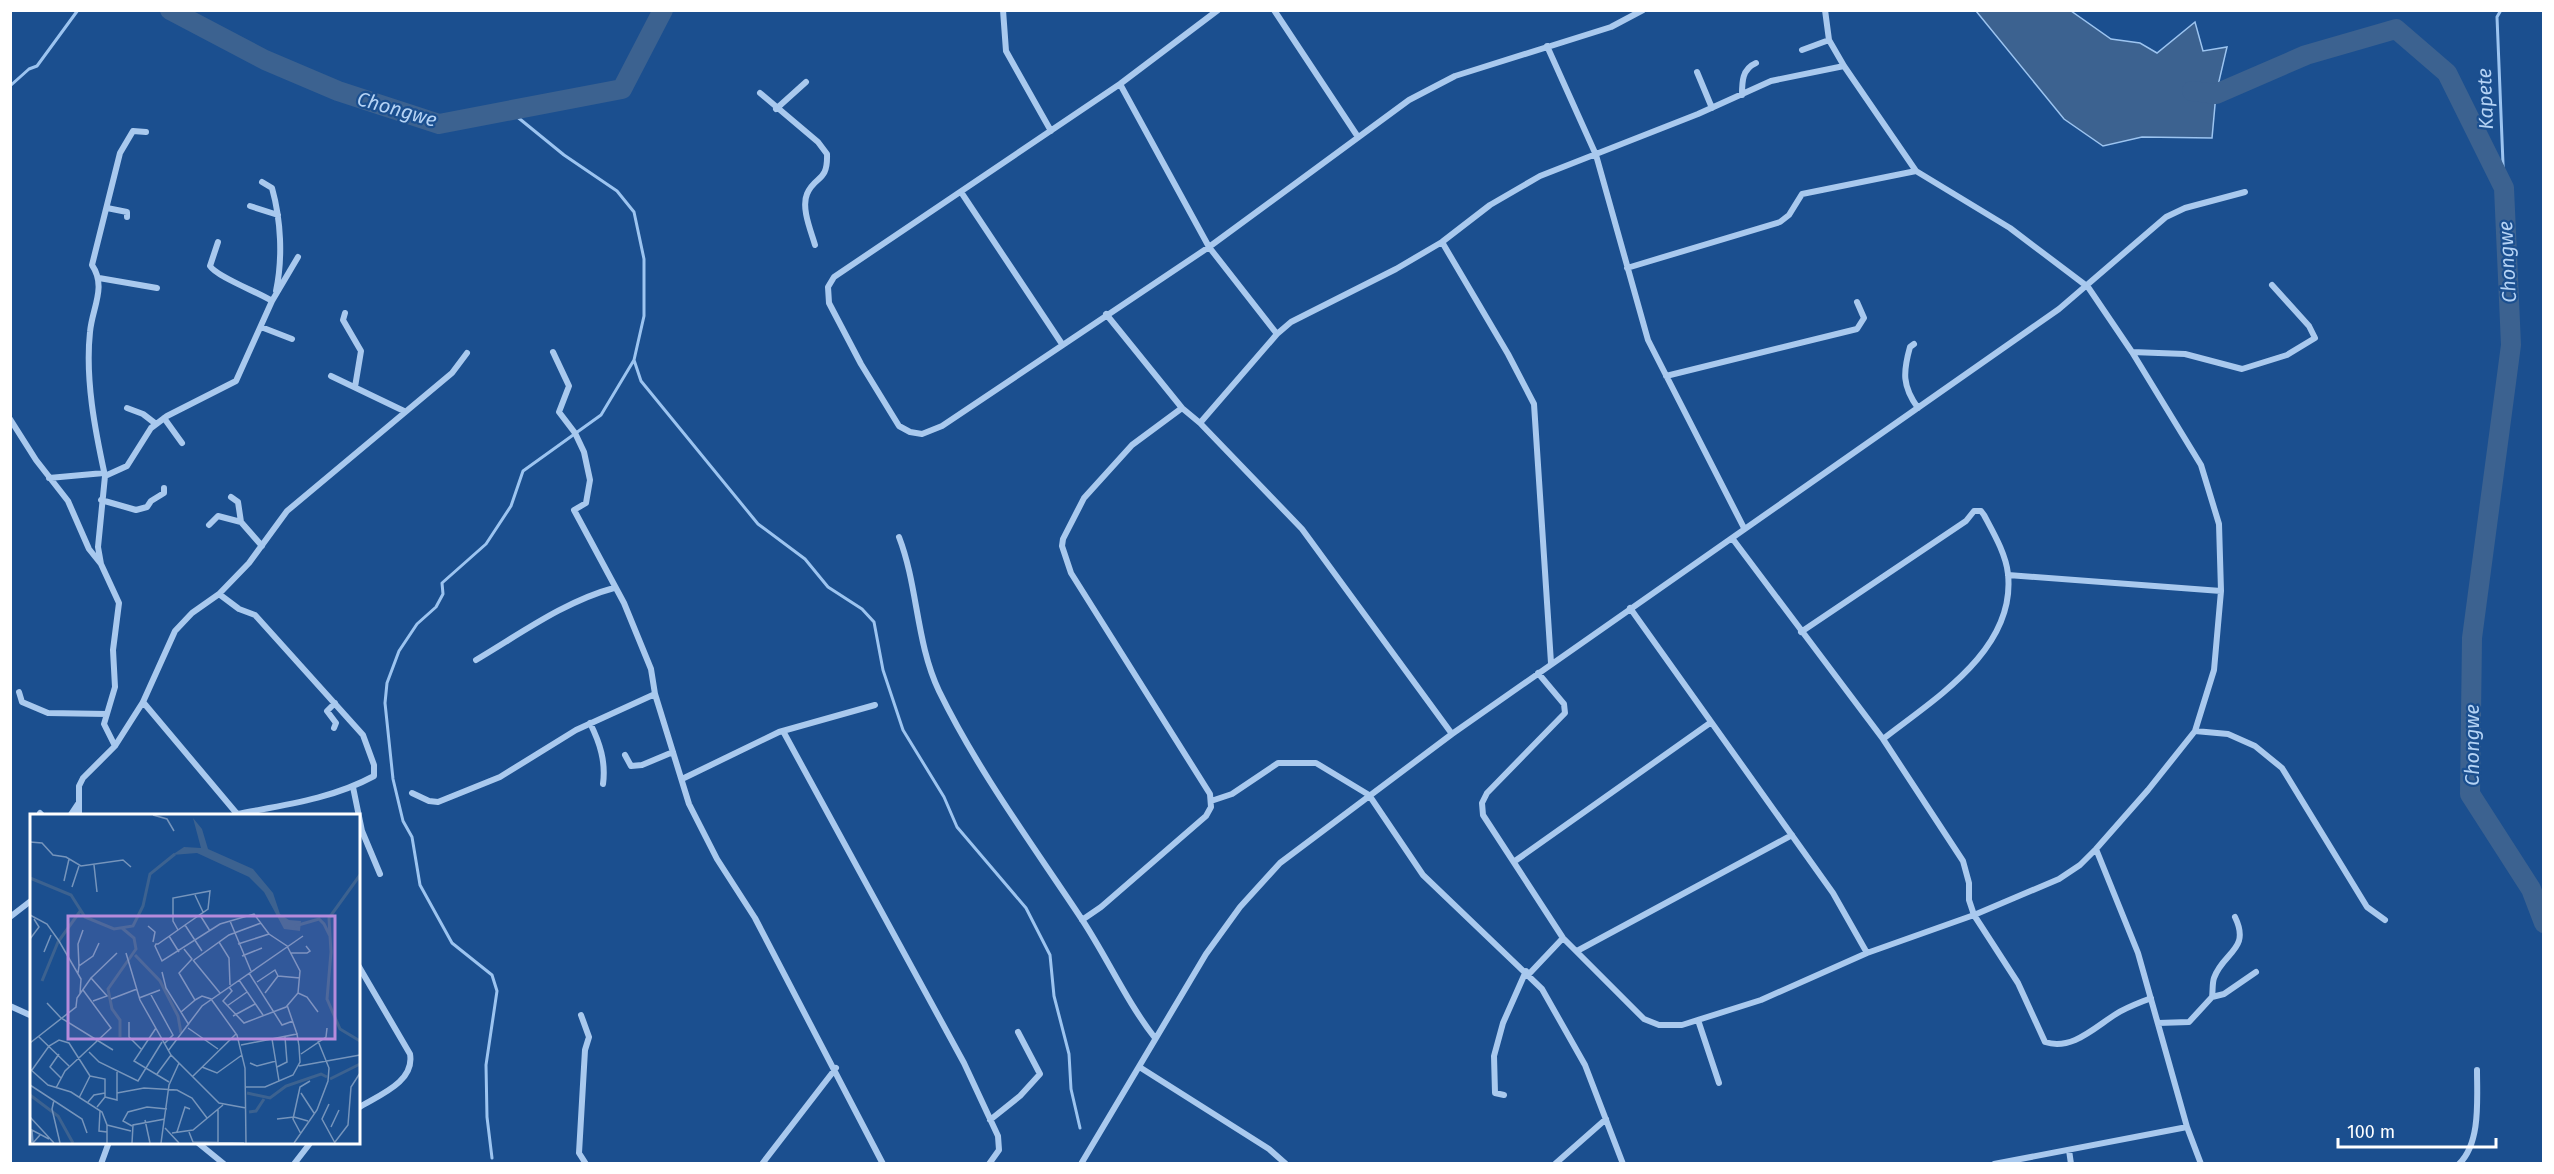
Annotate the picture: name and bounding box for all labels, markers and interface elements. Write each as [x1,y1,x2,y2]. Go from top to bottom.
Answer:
water label: Kapete [2472,68,2498,130]
water label: Chongwe [354,86,440,132]
water label: Chongwe [2493,221,2521,303]
water label: Chongwe [2460,704,2484,786]
inset map [30,814,360,1144]
scale bar [2338,1111,2496,1149]
text: 100 m [2347,1121,2395,1143]

